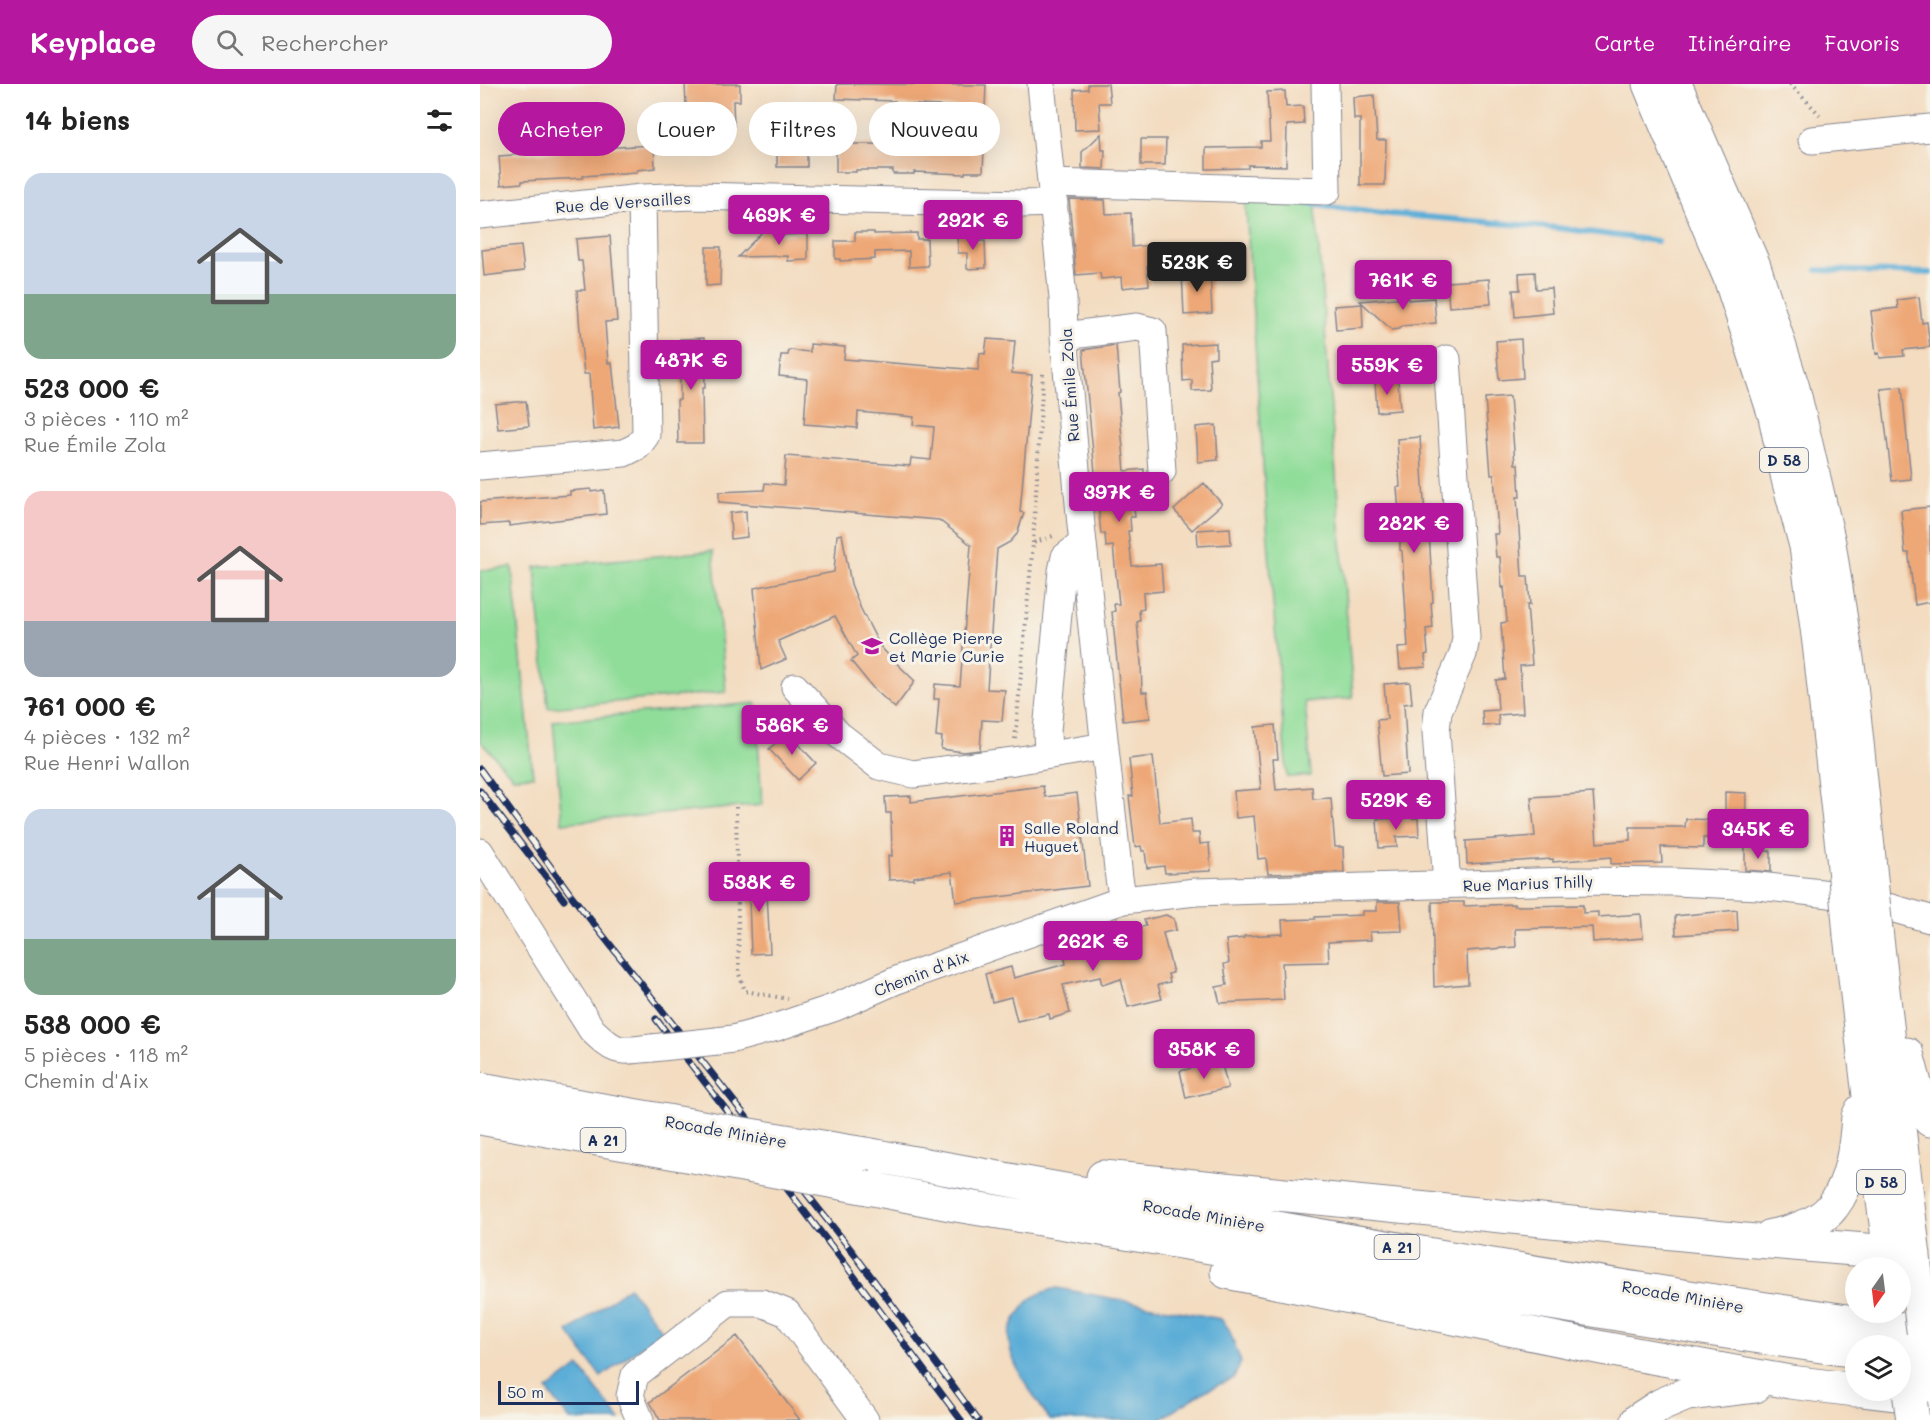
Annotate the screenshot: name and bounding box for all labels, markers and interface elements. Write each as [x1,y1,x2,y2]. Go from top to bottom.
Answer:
search box [192,15,612,69]
text: Keyplace [30,24,156,60]
icon: search [213,26,246,59]
text: Rechercher [261,28,389,57]
text: Carte [1594,29,1655,56]
text: Itinéraire [1688,29,1791,56]
text: Favoris [1824,29,1900,56]
chip: Acheter [498,102,625,156]
chip: Louer [637,102,737,156]
chip: Filtres [749,102,857,156]
chip: Nouveau [869,102,1000,156]
text: 14 biens [24,103,130,137]
icon: filters [423,104,456,137]
street label: Rue de Versailles [555,187,691,217]
pin: 469K € [730,195,828,246]
pin: 292K € [924,200,1022,251]
text: 469K € [742,201,816,227]
text: 292K € [938,206,1008,232]
icon: home [186,212,294,320]
pin: 523K € [1148,242,1246,293]
text: 523K € [1161,248,1233,274]
pin: 761K € [1354,260,1452,311]
text: 761K € [1369,266,1437,292]
street label: Rue Émile Zola [1055,327,1083,443]
pin: 487K € [642,340,740,391]
pin: 559K € [1338,345,1436,396]
text: 487K € [655,346,727,372]
text: 559K € [1351,351,1423,377]
text: 523 000 € [24,371,159,405]
text: 3 pièces · 110 m² [24,405,188,431]
text: Rue Émile Zola [24,431,167,457]
road number: D 58 [1760,448,1808,472]
pin: 397K € [1070,472,1168,523]
text: 397K € [1083,478,1155,504]
pin: 282K € [1365,503,1463,554]
text: 282K € [1378,509,1450,535]
icon: home [186,530,294,638]
place label: Collège Pierre et Marie Curie [889,627,1005,666]
school or university icon: Collège Pierre et Marie Curie [860,634,884,658]
text: 761 000 € [24,689,156,723]
pin: 586K € [743,705,841,756]
text: 586K € [756,711,828,737]
text: 4 pièces · 132 m² [24,723,190,749]
text: Rue Henri Wallon [24,749,190,775]
pin: 529K € [1347,780,1445,831]
text: 529K € [1360,786,1432,812]
pin: 345K € [1709,809,1807,860]
text: 345K € [1722,815,1794,841]
place label: Salle Roland Huguet [1024,817,1119,856]
building icon: Salle Roland Huguet [995,824,1019,848]
icon: home [186,848,294,956]
pin: 538K € [710,862,808,913]
text: 538K € [723,868,795,894]
street label: Rue Marius Thilly [1462,870,1594,896]
pin: 262K € [1044,921,1142,972]
text: 262K € [1057,927,1129,953]
street label: Chemin d'Aix [871,945,971,1001]
text: 538 000 € [24,1007,161,1041]
pin: 358K € [1155,1029,1253,1080]
text: 358K € [1168,1035,1240,1061]
text: 5 pièces · 118 m² [24,1041,188,1067]
text: Chemin d'Aix [24,1067,149,1093]
street label: Rocade Minière [663,1110,789,1152]
road number: A 21 [580,1128,626,1152]
road number: D 58 [1857,1170,1905,1194]
street label: Rocade Minière [1141,1194,1267,1236]
road number: A 21 [1374,1235,1420,1259]
north arrow [1845,1257,1911,1323]
map controls [1845,1257,1911,1401]
street label: Rocade Minière [1620,1275,1746,1317]
button: layers [1845,1335,1911,1401]
scale bar [498,1378,639,1406]
text: 50 m [507,1381,544,1402]

